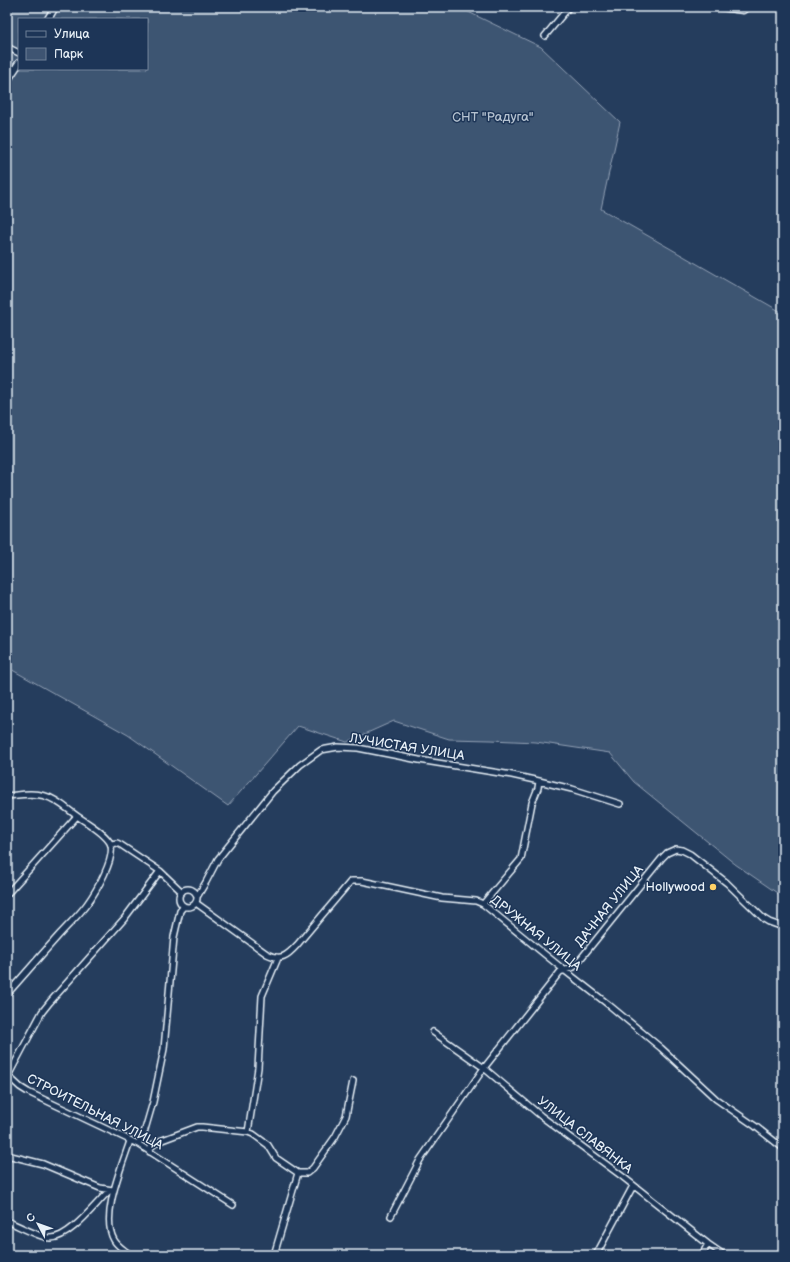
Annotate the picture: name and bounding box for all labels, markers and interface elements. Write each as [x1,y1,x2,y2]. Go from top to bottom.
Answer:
legend [18,18,148,70]
text: Улица [54,27,90,42]
text: Парк [54,47,84,62]
park label: СНТ "Радуга" [452,109,534,125]
street label: ЛУЧИСТАЯ УЛИЦА [347,730,466,764]
street label: ДАЧНАЯ УЛИЦА [571,862,647,950]
place label: Hollywood [646,879,705,895]
marker: Hollywood [708,882,718,892]
street label: ДРУЖНАЯ УЛИЦА [488,892,585,974]
street label: СТРОИТЕЛЬНАЯ УЛИЦА [24,1071,166,1153]
street label: УЛИЦА СЛАВЯНКА [534,1093,636,1177]
north arrow [18,1204,58,1244]
text: С [23,1210,38,1225]

